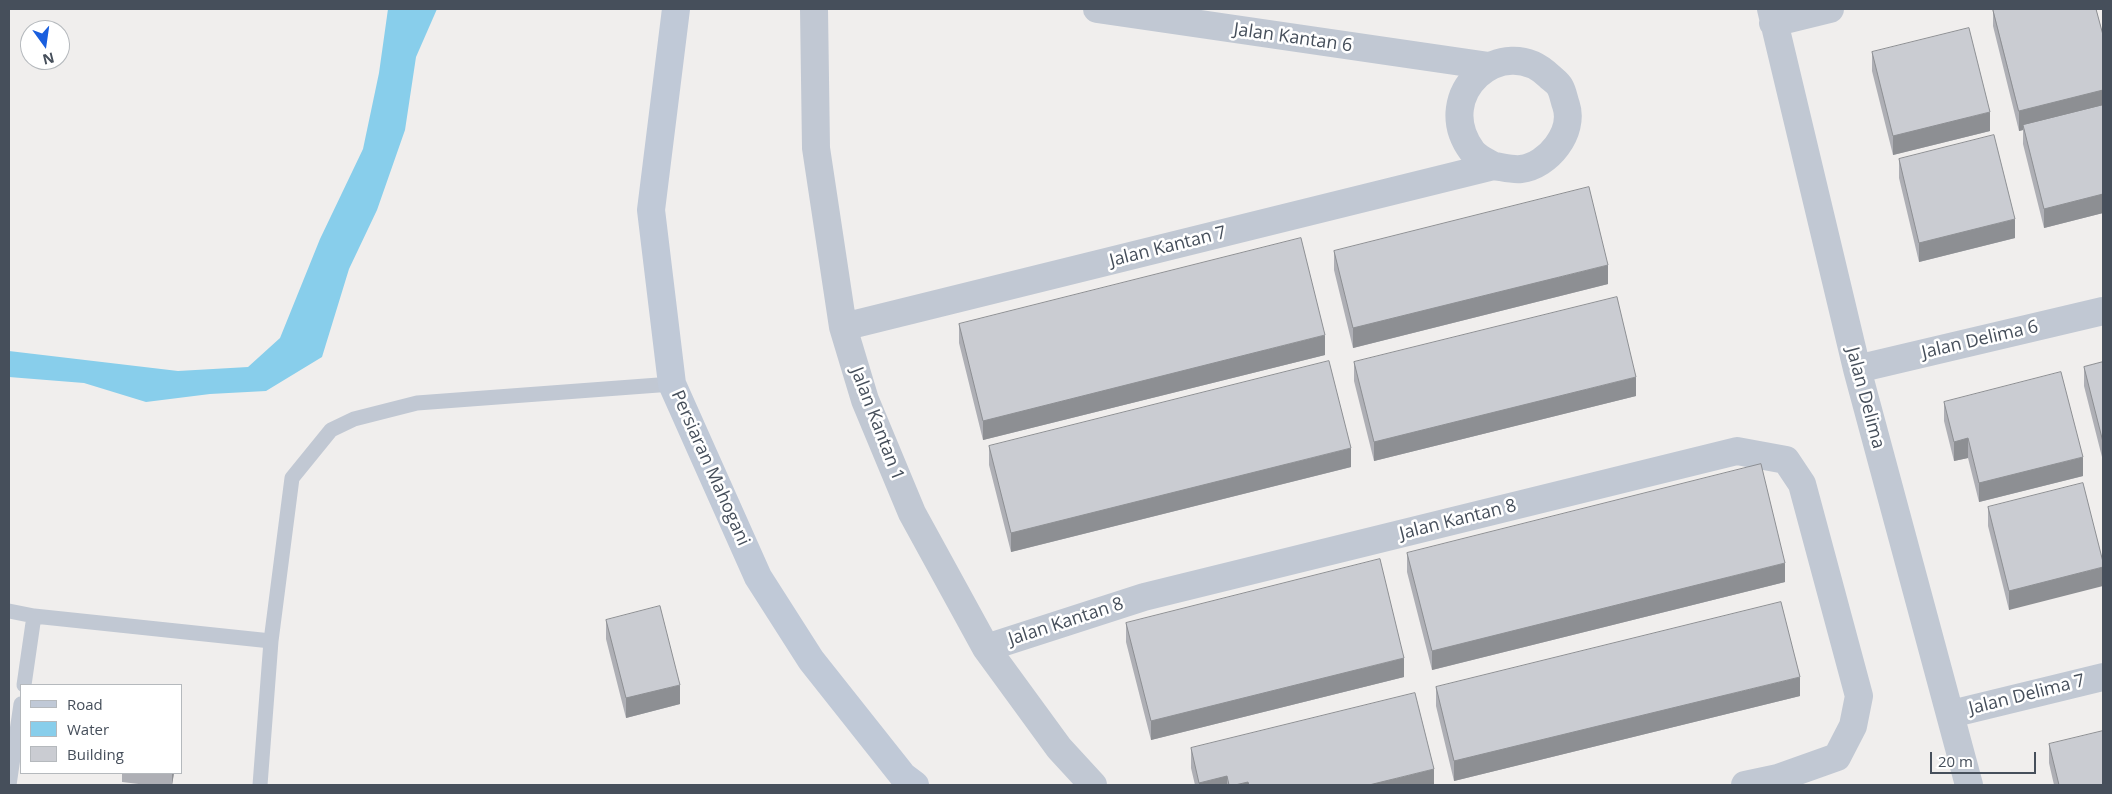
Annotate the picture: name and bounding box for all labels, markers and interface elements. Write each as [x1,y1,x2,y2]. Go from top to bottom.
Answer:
street label: Jalan Kantan 6 [1232,19,1354,57]
north arrow [20,20,70,70]
text: N [41,48,56,70]
street label: Jalan Kantan 7 [1107,222,1229,272]
street label: Jalan Delima 6 [1920,316,2040,364]
street label: Jalan Delima [1841,345,1889,451]
street label: Jalan Kantan 1 [845,364,909,484]
street label: Persiaran Mahogani [666,387,754,549]
street label: Jalan Kantan 8 [1397,495,1519,545]
street label: Jalan Kantan 8 [1006,593,1126,651]
street label: Jalan Delima 7 [1967,670,2087,720]
legend [20,684,182,774]
text: Road [67,694,103,714]
text: Water [67,719,109,739]
scale bar [1932,742,2038,774]
text: Building [67,744,124,764]
text: 20 m [1938,751,1973,771]

